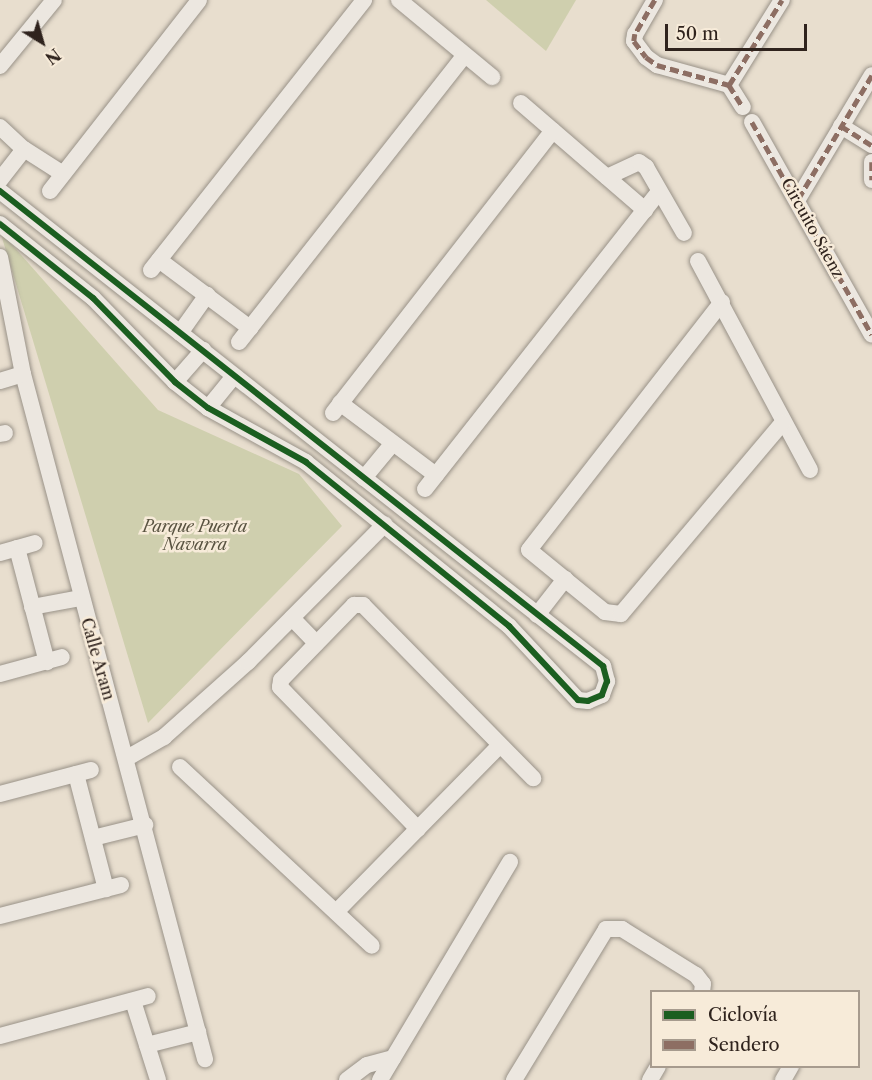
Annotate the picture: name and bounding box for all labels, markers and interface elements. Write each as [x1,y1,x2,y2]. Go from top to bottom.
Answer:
north arrow [12,12,72,72]
scale bar [668,12,810,50]
text: 50 m [676,23,719,45]
text: N [41,44,64,69]
street label: Circuito Sáenz [778,174,848,282]
park label: Parque Puerta Navarra [143,516,247,554]
street label: Calle Aram [77,615,119,703]
legend [650,990,860,1068]
text: Ciclovía [708,1004,777,1026]
text: Sendero [708,1034,780,1056]

